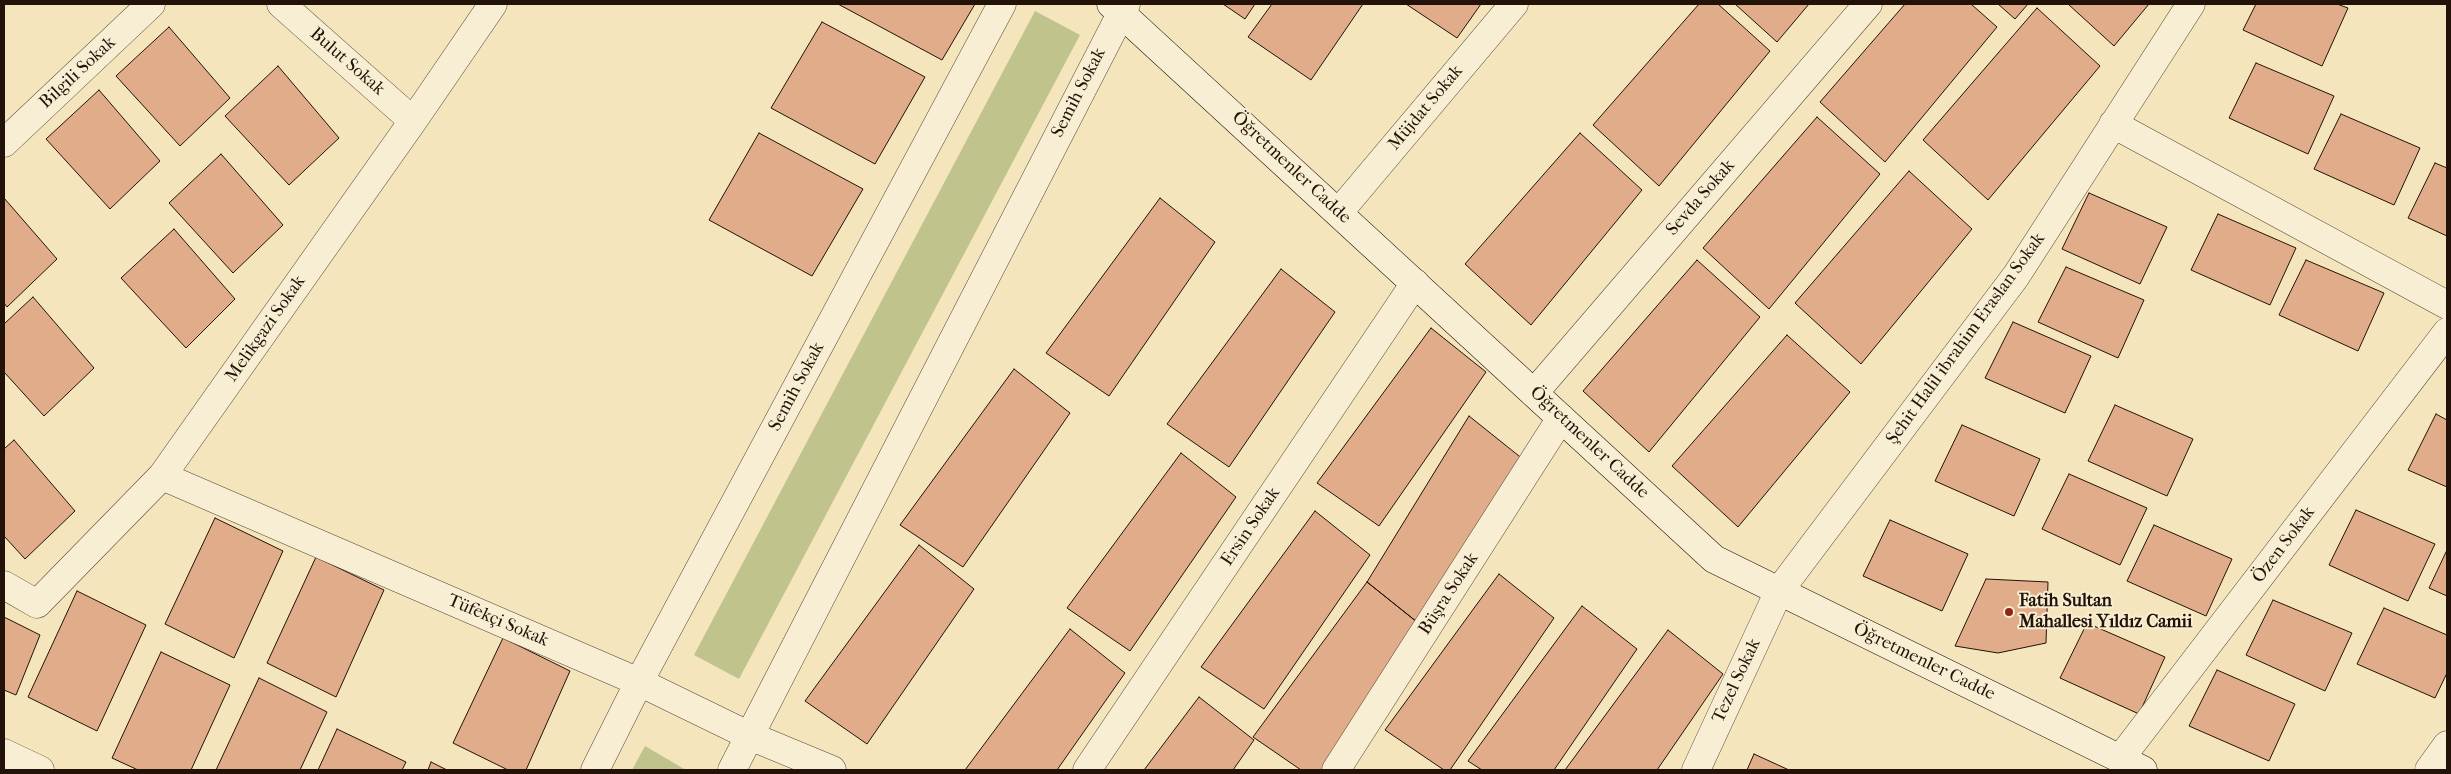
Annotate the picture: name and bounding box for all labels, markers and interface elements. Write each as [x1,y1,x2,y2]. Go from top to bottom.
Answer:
street label: Bulut Sokak [305,24,389,100]
street label: Bilgili Sokak [35,32,121,114]
street label: Semih Sokak [1047,45,1111,141]
street label: Müjdat Sokak [1384,61,1468,155]
street label: Öğretmenler Cadde [1227,107,1355,229]
street label: Sevda Sokak [1662,156,1740,240]
street label: Şehit Halil ibrahim Eraslan Sokak [1882,229,2050,449]
street label: Melikgazi Sokak [221,272,311,386]
street label: Semih Sokak [765,339,829,435]
street label: Öğretmenler Cadde [1525,382,1653,504]
street label: Ersin Sokak [1217,484,1285,570]
street label: Özen Sokak [2248,502,2320,588]
street label: Büşra Sokak [1414,549,1484,639]
street label: Tüfekçi Sokak [444,590,552,652]
place label: Fatih Sultan Mahallesi Yıldız Camii [2019,591,2192,634]
marker: Fatih Sultan Mahallesi Yıldız Camii [2003,606,2015,618]
street label: Öğretmenler Cadde [1850,618,1998,706]
street label: Tezel Sokak [1708,636,1766,726]

